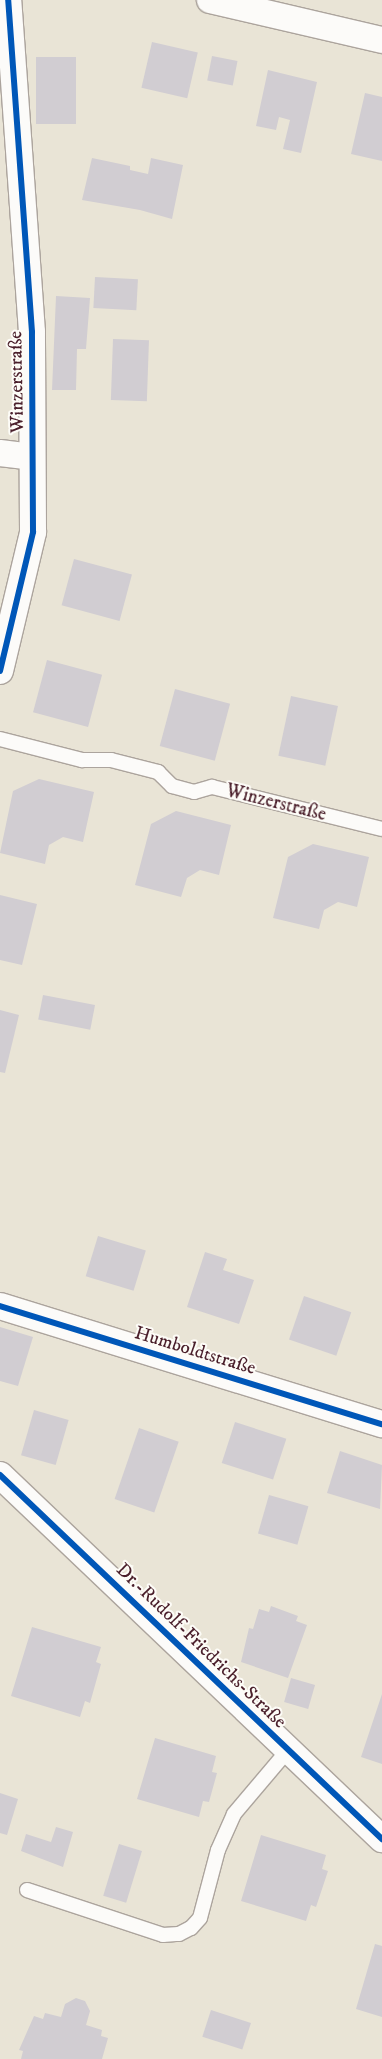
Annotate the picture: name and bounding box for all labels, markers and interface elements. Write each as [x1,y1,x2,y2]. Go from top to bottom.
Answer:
street label: Winzerstraße [5,331,29,433]
street label: Winzerstraße [224,780,328,826]
street label: Humboldtstraße [132,1322,258,1380]
street label: Dr.-Rudolf-Friedrichs-Straße [111,1559,291,1733]

